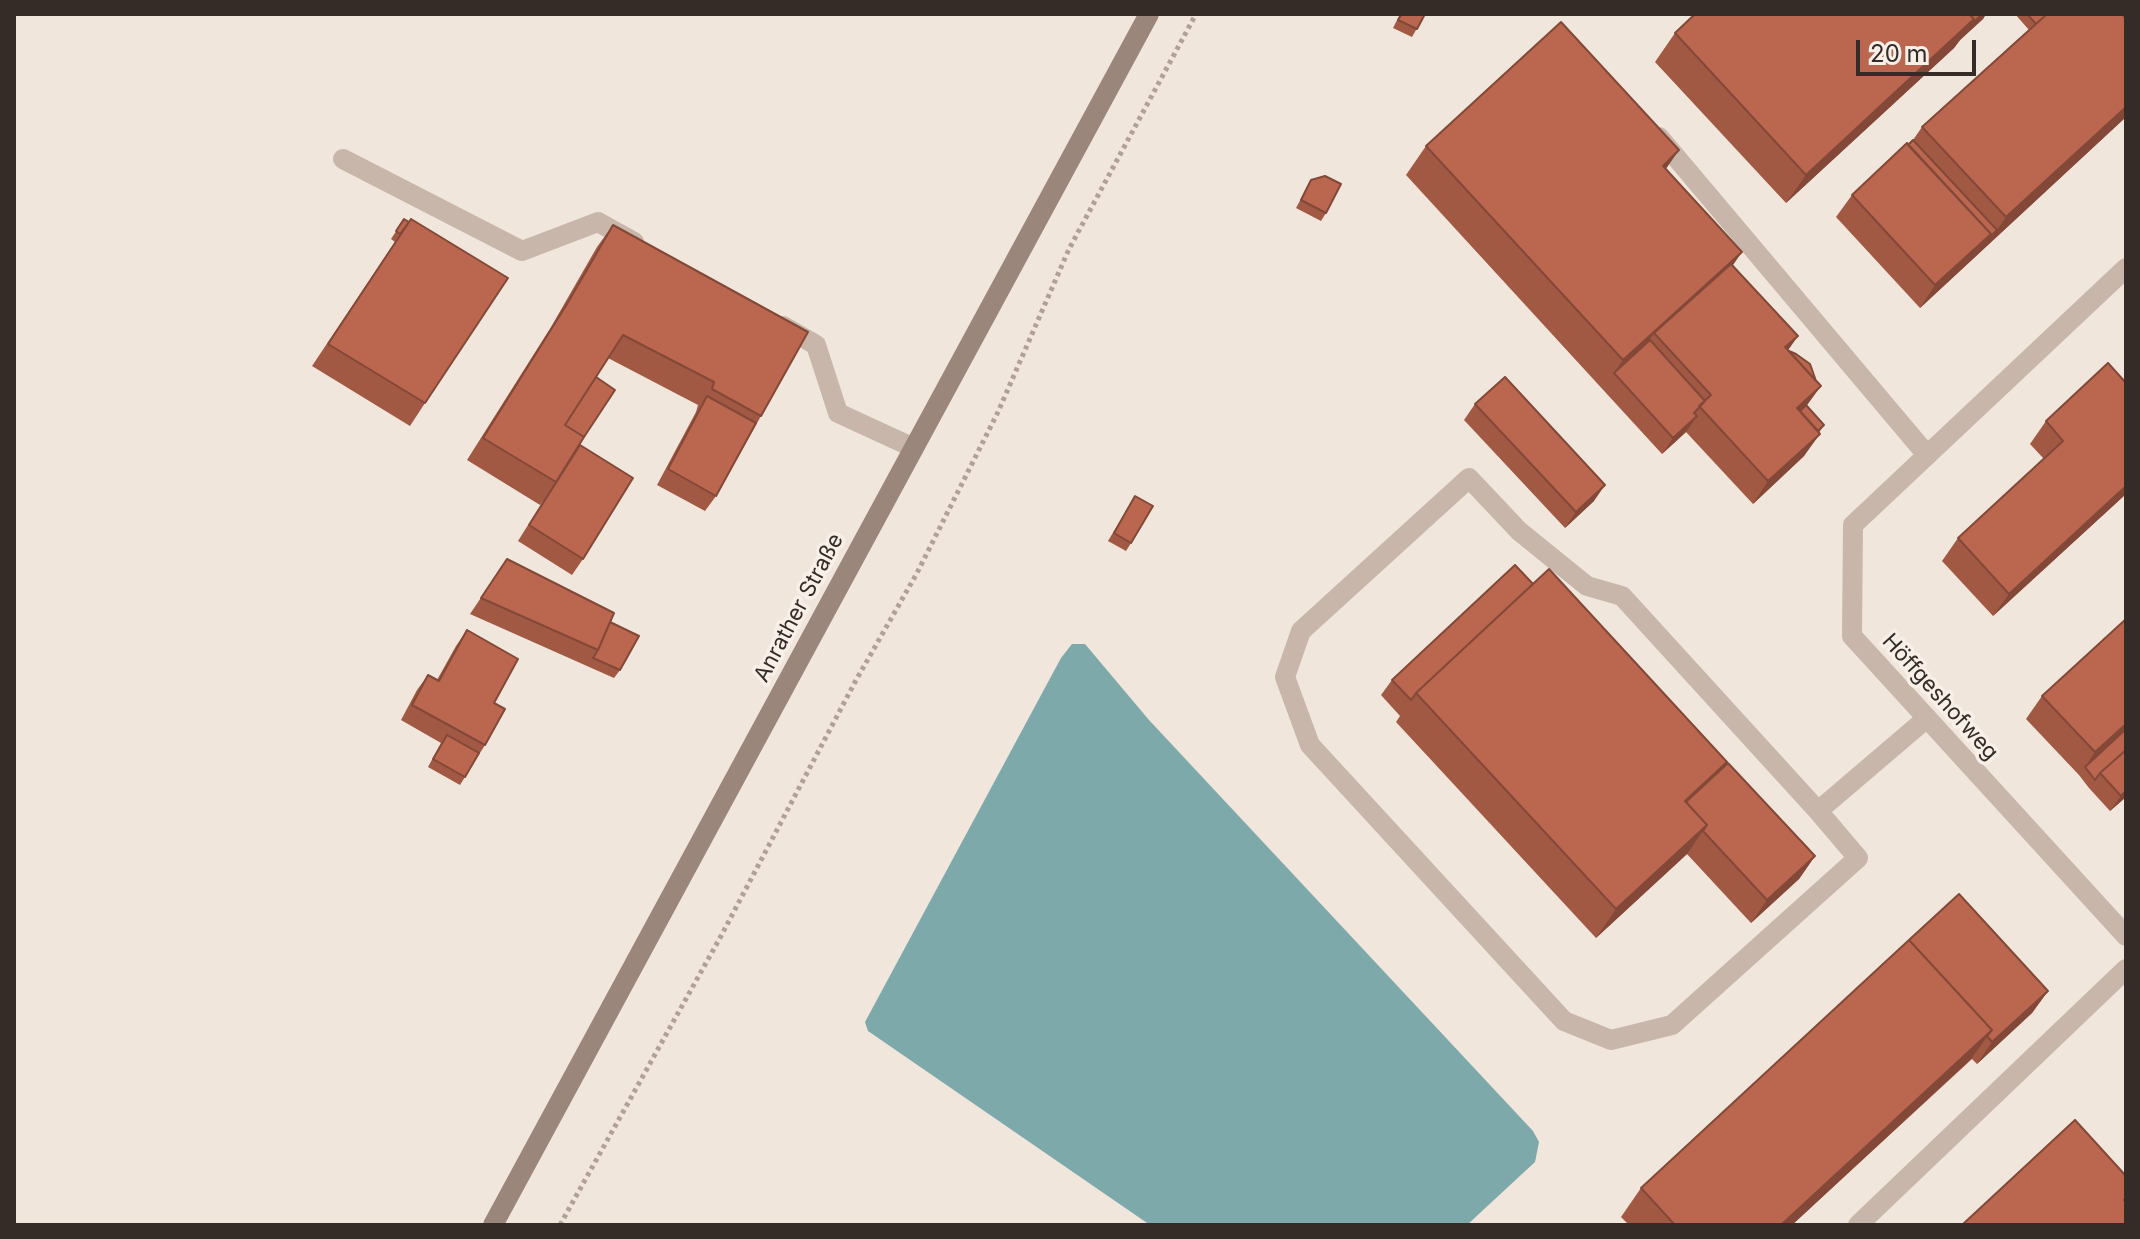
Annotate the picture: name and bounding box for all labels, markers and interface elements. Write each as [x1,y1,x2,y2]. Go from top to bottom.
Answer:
scale bar [1860,24,1980,74]
text: 20 m [1870,39,1928,68]
street label: Anrather Straße [749,529,849,687]
street label: Höffgeshofweg [1876,628,2004,766]

